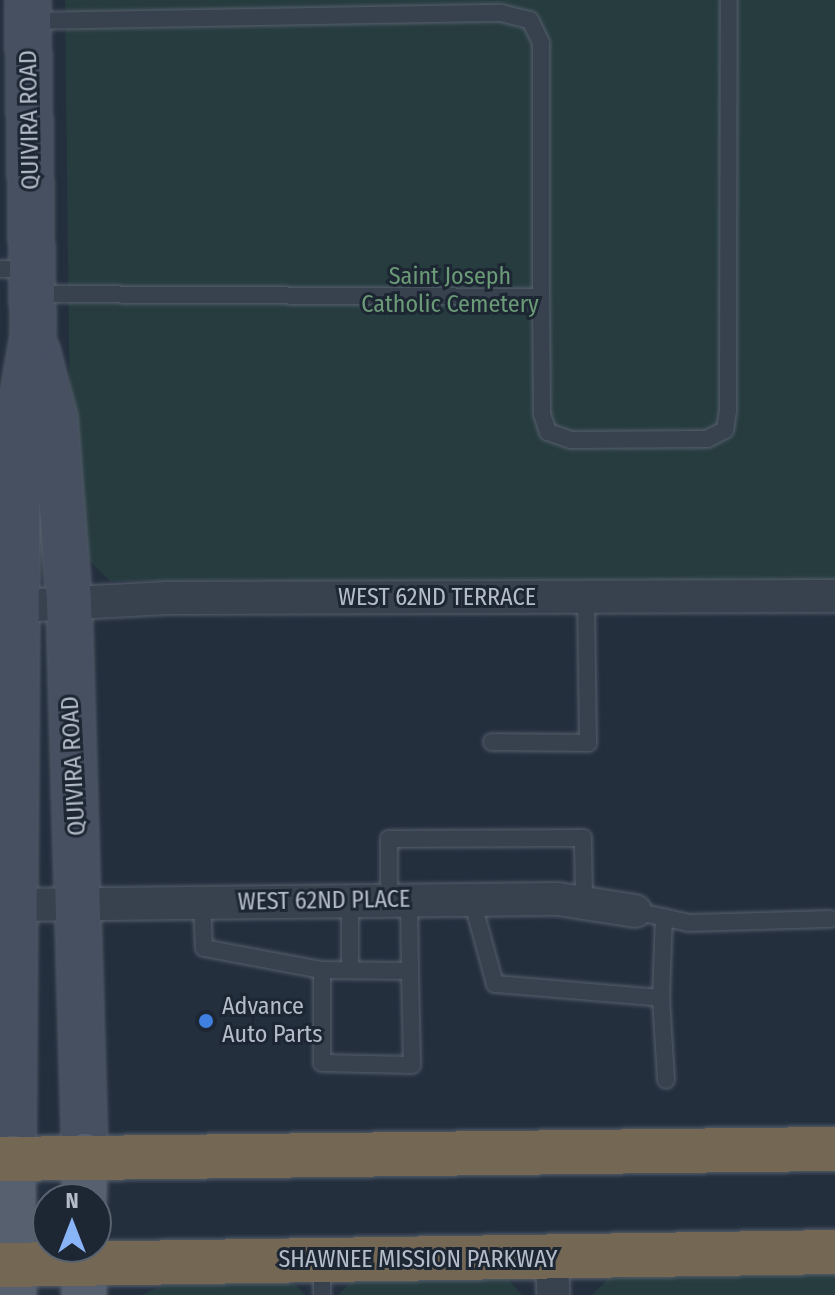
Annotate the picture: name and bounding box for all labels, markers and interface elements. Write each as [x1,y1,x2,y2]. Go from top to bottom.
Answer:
street label: QUIVIRA ROAD [14,50,46,190]
park label: Saint Joseph Catholic Cemetery [361,263,539,319]
street label: WEST 62ND TERRACE [338,584,536,612]
street label: QUIVIRA ROAD [56,696,92,836]
street label: WEST 62ND PLACE [237,885,411,917]
place label: Advance Auto Parts [222,993,322,1049]
marker: Advance Auto Parts [197,1012,215,1030]
north arrow [32,1183,112,1263]
text: N [65,1187,79,1214]
street label: SHAWNEE MISSION PARKWAY [278,1246,558,1274]

